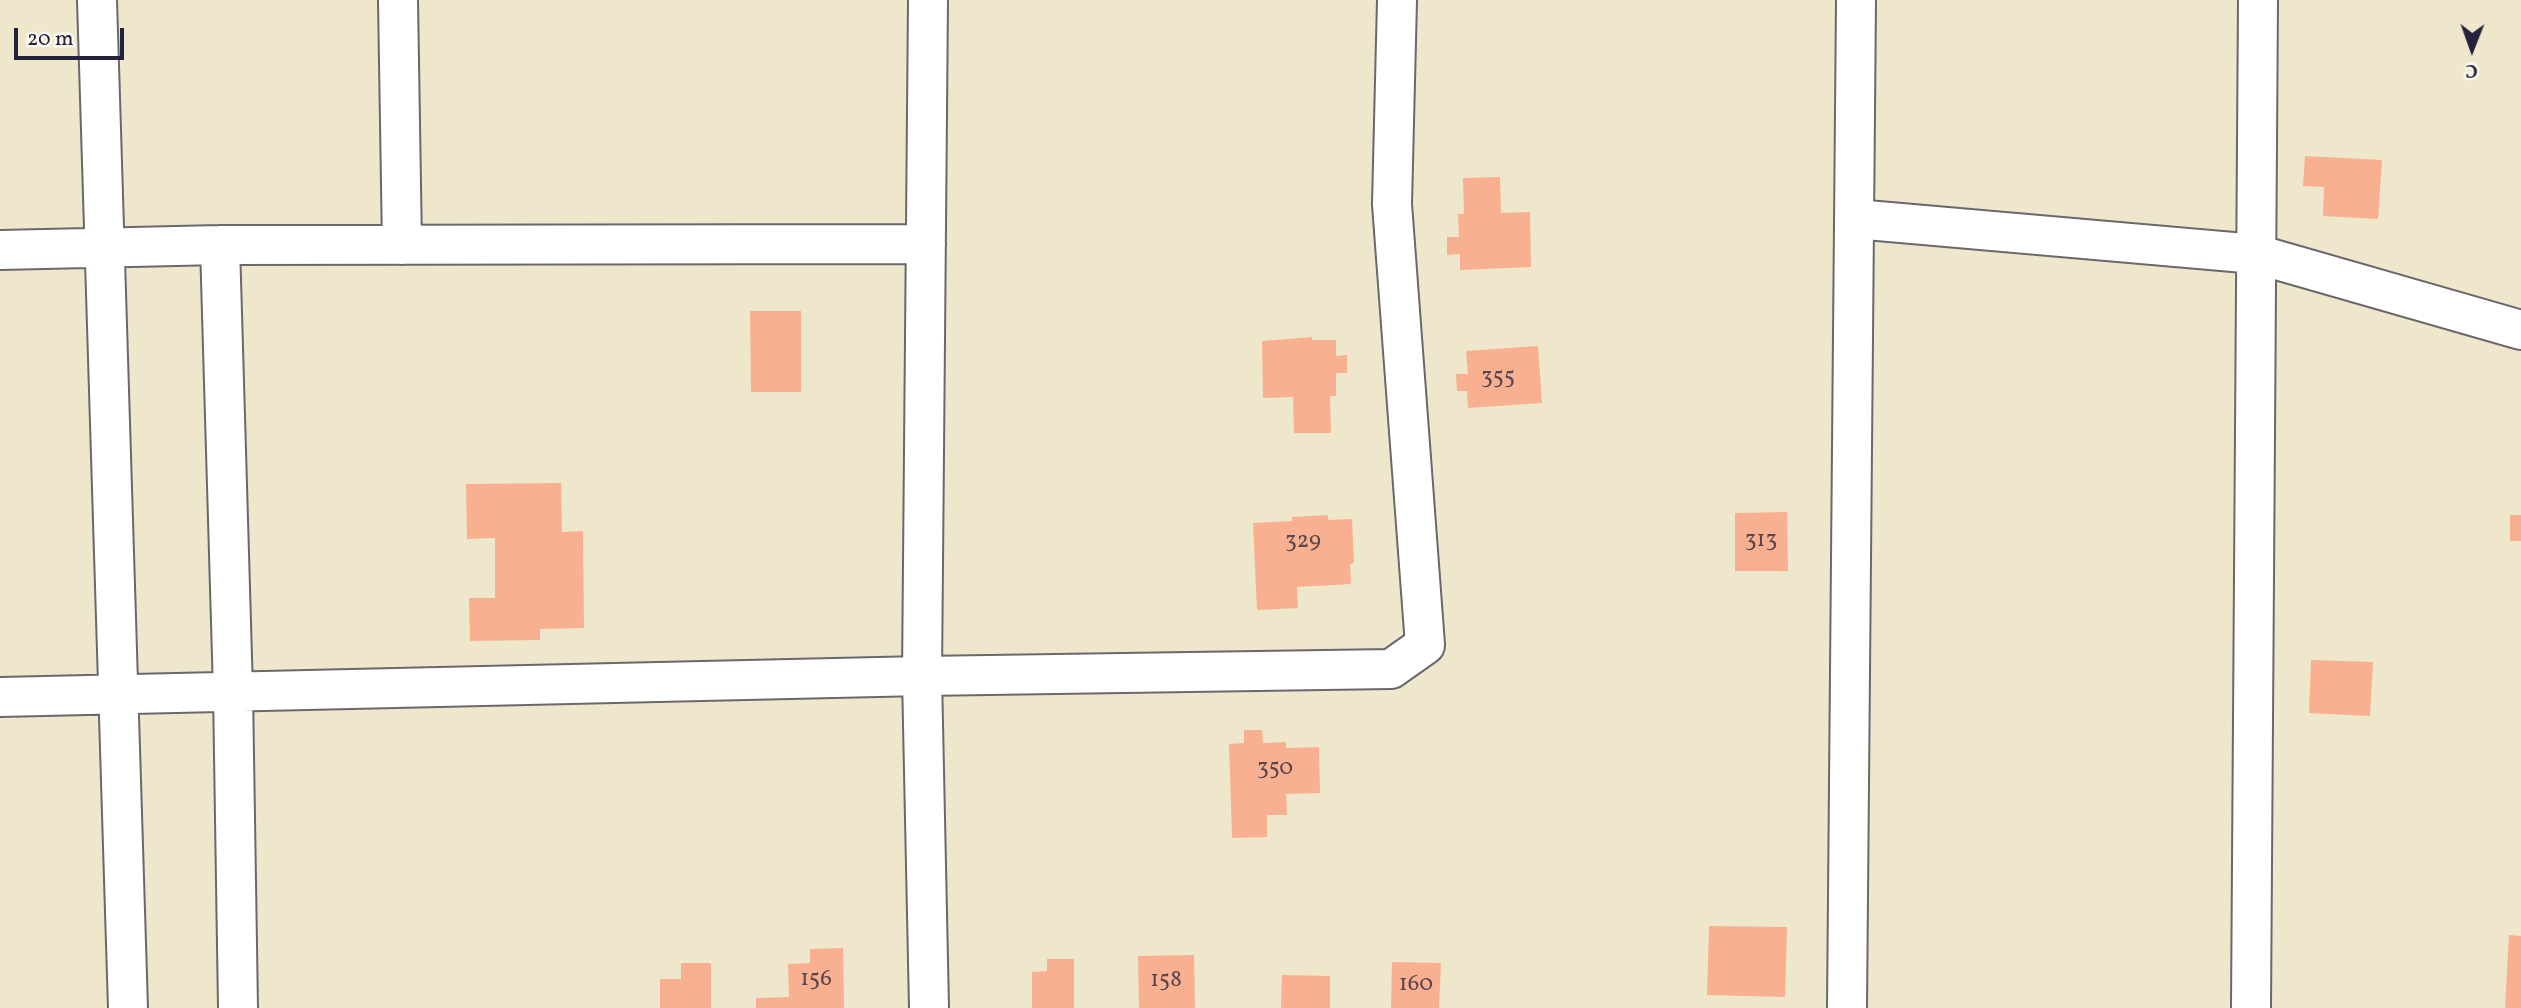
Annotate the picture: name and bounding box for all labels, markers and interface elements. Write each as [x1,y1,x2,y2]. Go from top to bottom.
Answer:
scale bar [18,14,128,58]
north arrow [2437,14,2507,84]
text: 20 m [27,25,73,54]
text: С [2465,57,2478,83]
house number: 355 [1481,365,1515,393]
house number: 313 [1745,528,1777,556]
house number: 329 [1285,529,1321,557]
house number: 350 [1257,756,1293,784]
house number: 156 [800,967,832,995]
house number: 158 [1150,968,1182,996]
house number: 160 [1399,972,1433,1000]

